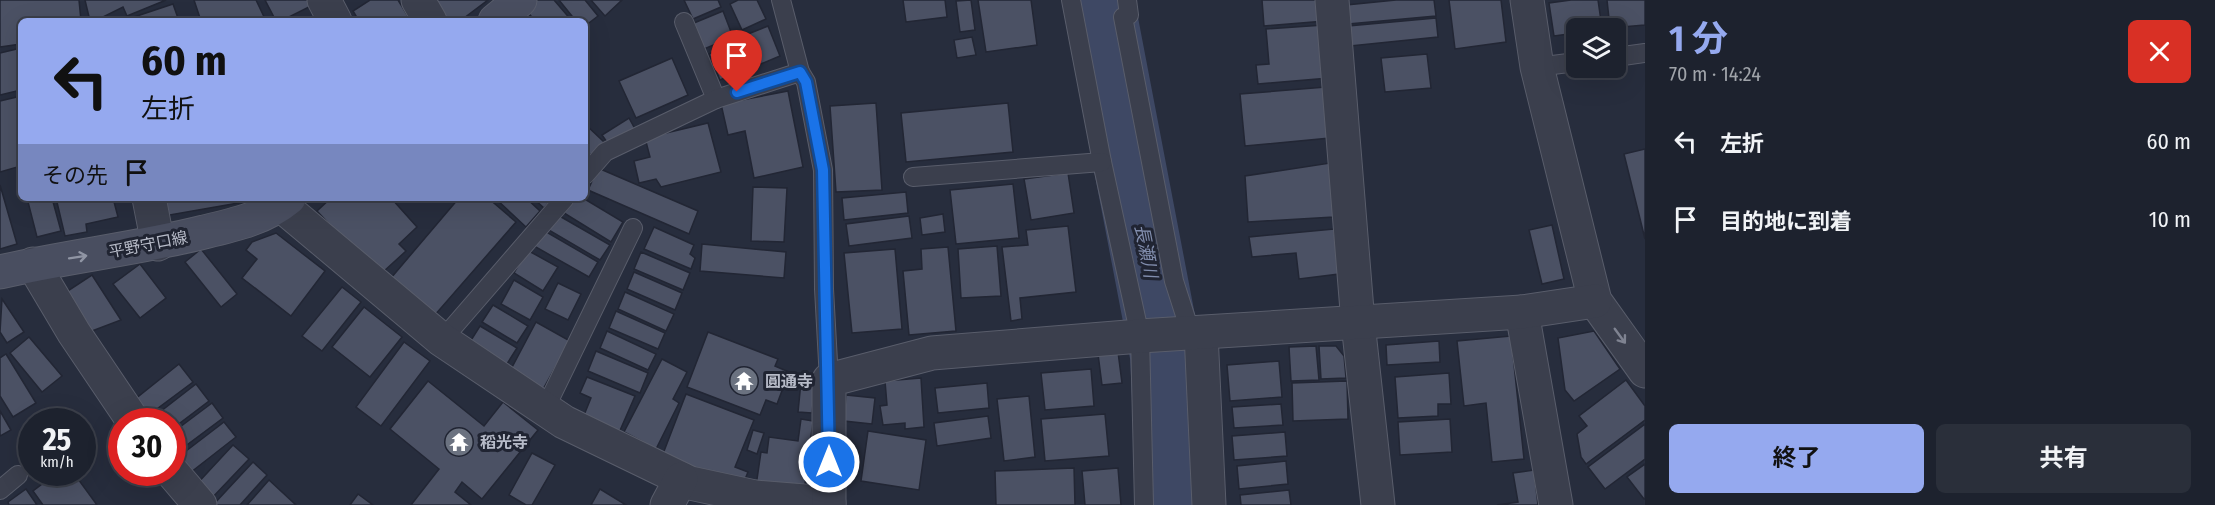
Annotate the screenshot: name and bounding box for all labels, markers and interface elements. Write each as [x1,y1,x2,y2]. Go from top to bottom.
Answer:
text: 1 分 [1669,17,1728,61]
map controls [1566,18,1626,78]
button: layers [1566,18,1626,78]
button: close [2128,20,2191,83]
pin [711,30,762,92]
text: 60 m [141,36,227,86]
icon: arrive [720,39,753,72]
icon: left [42,42,120,120]
text: 70 m · 14:24 [1669,62,1761,86]
text: 左折 [141,93,195,125]
icon: left [1669,125,1702,158]
text: 60 m [2147,128,2191,155]
text: 左折 [1720,130,1764,157]
icon: arrive [120,156,153,189]
text: その先 [42,162,108,189]
icon: arrive [1669,203,1702,236]
text: 10 m [2149,206,2191,233]
text: 目的地に到着 [1720,208,1852,235]
water label: 長瀬川 [1130,222,1162,282]
street label: 平野守口線 [107,228,189,261]
one-way arrow [68,251,87,262]
one-way arrow [1614,327,1626,343]
temple icon: 圓通寺 [728,365,760,397]
place label: 圓通寺 [765,372,813,391]
speed limit sign: 30 [108,408,186,486]
text: 25 [43,422,71,458]
button: 終了 [1669,424,1924,493]
button: 共有 [1936,424,2191,493]
temple icon: 稻光寺 [443,426,475,458]
position arrow [797,430,861,494]
place label: 稻光寺 [480,433,528,452]
text: km/h [40,453,74,471]

